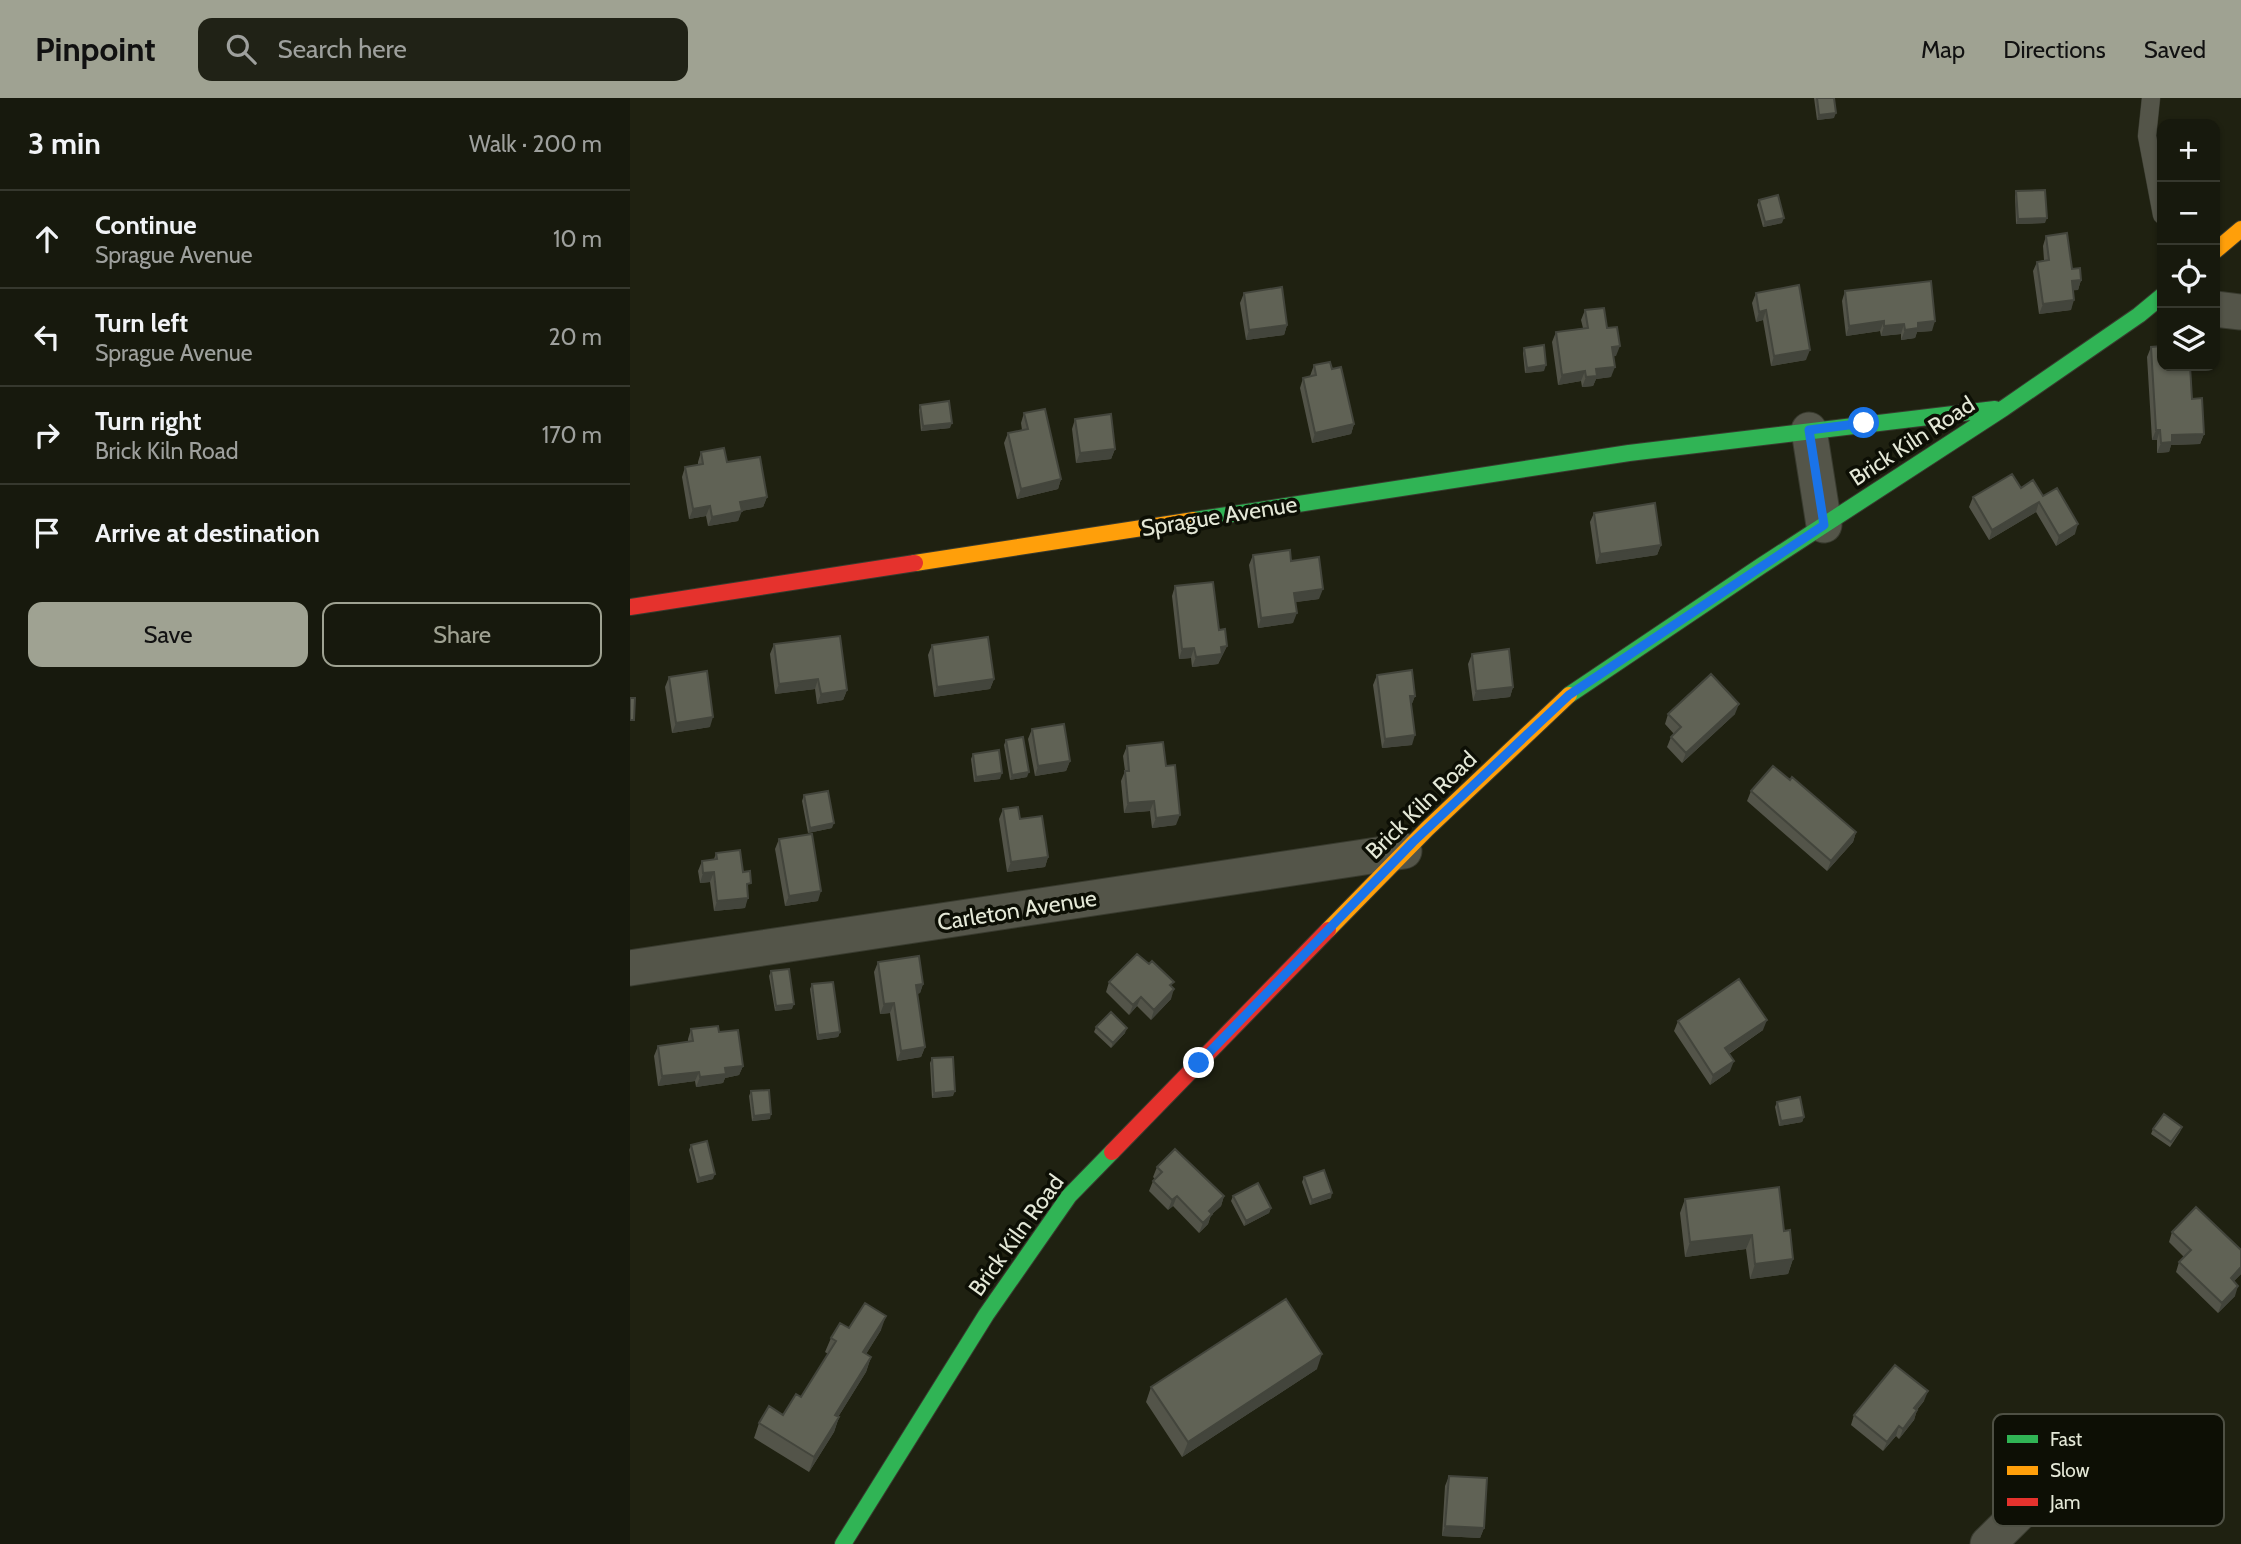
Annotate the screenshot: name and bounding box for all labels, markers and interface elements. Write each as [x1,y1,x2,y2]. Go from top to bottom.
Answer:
search box [198,18,688,81]
text: Pinpoint [35,29,156,69]
icon: search [222,30,260,68]
text: Search here [278,33,407,65]
text: Map [1921,35,1965,64]
text: Directions [2003,35,2106,64]
text: Saved [2144,35,2206,64]
map controls [2157,119,2220,371]
button: + [2157,119,2220,182]
text: 3 min [28,125,101,162]
text: Walk · 200 m [469,130,602,158]
button: − [2157,182,2220,245]
text: Continue [95,209,197,241]
icon: ahead [28,220,66,258]
text: 10 m [553,225,602,253]
text: Sprague Avenue [95,241,253,269]
button: locate [2157,245,2220,308]
text: Turn left [95,307,188,339]
button: layers [2157,308,2220,371]
icon: left [28,318,66,356]
text: 20 m [549,323,602,351]
text: Sprague Avenue [95,339,253,367]
street label: Brick Kiln Road [1844,390,1980,492]
text: Turn right [95,405,201,437]
route start [1848,407,1879,438]
icon: right [28,416,66,454]
text: 170 m [542,421,602,449]
text: Brick Kiln Road [95,437,238,465]
street label: Sprague Avenue [1139,490,1299,542]
icon: arrive [28,514,66,552]
text: Arrive at destination [95,517,320,549]
button: Save [28,602,308,667]
button: Share [322,602,602,667]
street label: Brick Kiln Road [1360,745,1482,865]
street label: Carleton Avenue [935,884,1099,936]
route end [1183,1047,1214,1078]
street label: Brick Kiln Road [963,1169,1069,1301]
legend [1993,1414,2224,1526]
text: Fast [2050,1428,2083,1451]
text: Slow [2050,1459,2090,1482]
text: Jam [2049,1491,2080,1514]

